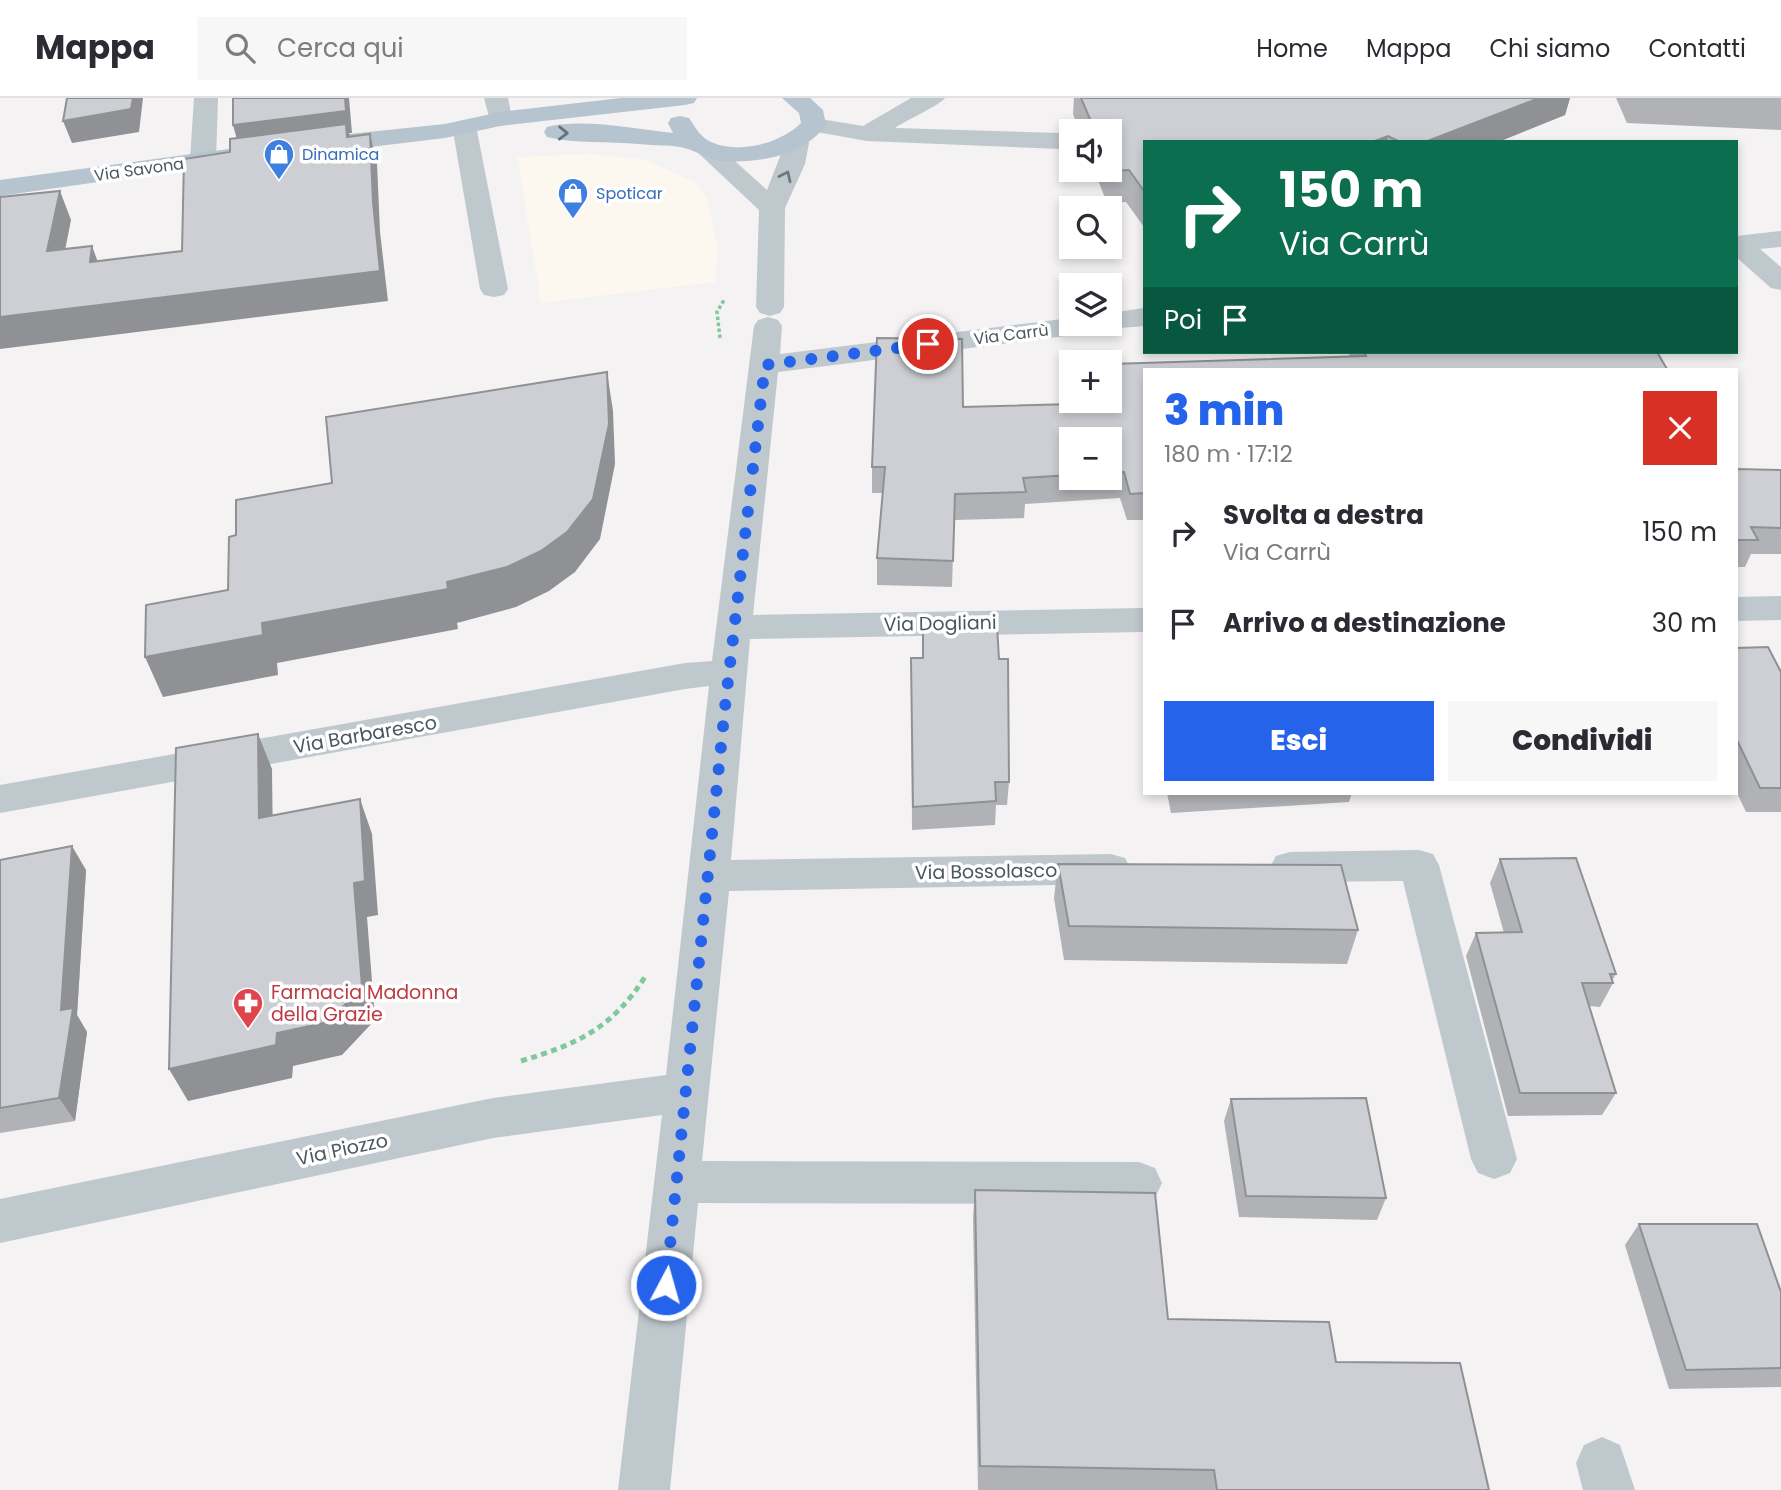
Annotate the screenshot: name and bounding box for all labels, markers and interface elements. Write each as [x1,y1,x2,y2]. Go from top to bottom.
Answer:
search box [197,17,687,80]
text: Mappa [35,24,155,71]
icon: search [221,29,259,67]
text: Cerca qui [277,30,404,66]
text: Home [1256,32,1328,65]
text: Mappa [1366,32,1451,65]
text: Chi siamo [1489,32,1610,65]
text: Contatti [1648,32,1746,65]
map controls [1059,119,1122,490]
button: sound [1059,119,1122,182]
one-way arrow [557,125,568,140]
shop icon: Dinamica [262,137,296,181]
place label: Dinamica [302,143,379,166]
street label: Via Savona [93,152,185,187]
text: 150 m [1279,156,1424,224]
icon: right [1164,168,1255,259]
one-way arrow [778,171,792,183]
shop icon: Spoticar [556,176,590,220]
place label: Spoticar [596,182,663,205]
button: search [1059,196,1122,259]
text: Via Carrù [1279,221,1429,266]
button: layers [1059,273,1122,336]
icon: arrive [1216,301,1254,339]
text: Poi [1164,302,1202,338]
pin [898,314,958,374]
street label: Via Carrù [972,319,1050,350]
icon: arrive [909,325,947,363]
button: + [1059,350,1122,413]
text: 3 min [1164,381,1284,440]
button: close [1643,391,1717,465]
button: − [1059,427,1122,490]
text: 180 m · 17:12 [1164,438,1293,470]
text: Svolta a destra [1223,497,1424,533]
icon: right [1164,514,1202,552]
text: 150 m [1642,514,1717,550]
text: Via Carrù [1223,536,1331,568]
icon: arrive [1164,605,1202,643]
text: Arrivo a destinazione [1223,605,1506,641]
text: 30 m [1652,605,1717,641]
street label: Via Dogliani [883,609,997,638]
button: Esci [1164,701,1434,781]
button: Condividi [1448,701,1717,781]
street label: Via Barbaresco [291,709,439,760]
street label: Via Bossolasco [915,857,1057,886]
place label: Farmacia Madonna della Grazie [271,979,458,1028]
pharmacy icon: Farmacia Madonna della Grazie [231,986,265,1030]
street label: Via Piozzo [294,1127,390,1172]
position arrow [629,1248,703,1322]

